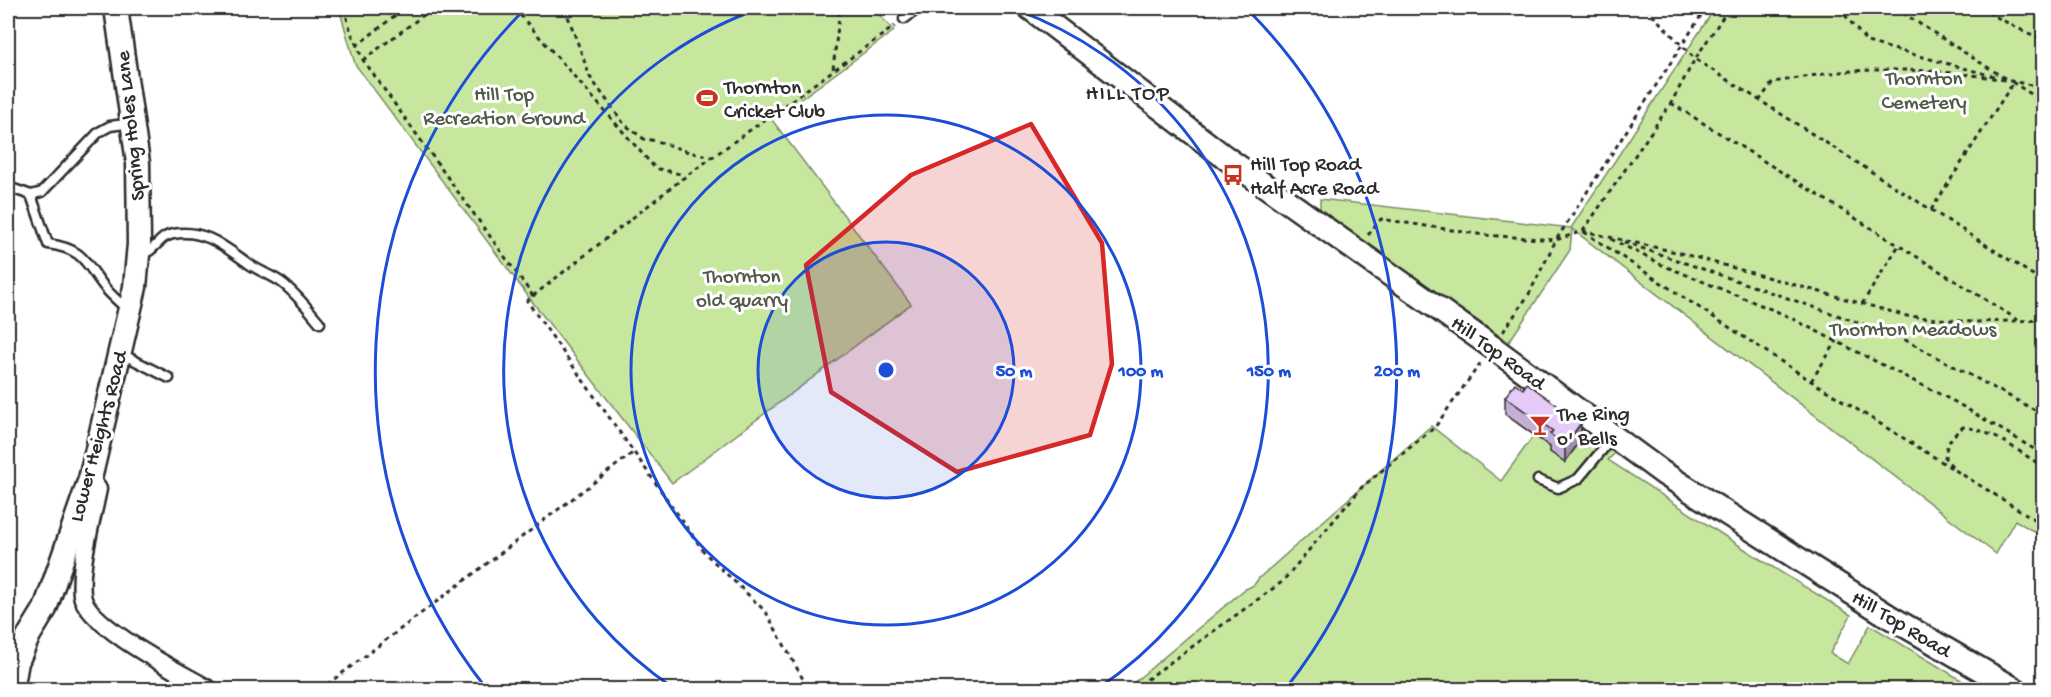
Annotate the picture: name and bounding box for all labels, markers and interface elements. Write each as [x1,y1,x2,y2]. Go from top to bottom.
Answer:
street label: Spring Holes Lane [112,48,153,202]
park label: Thornton Cemetery [1881,68,1967,117]
place label: Thornton Cricket Club [723,77,825,126]
district label: HILL TOP [1085,82,1171,108]
park label: Hill Top Recreation Ground [423,84,586,133]
sports icon: Thornton Cricket Club [695,86,719,110]
place label: Hill Top Road Half Acre Road [1250,154,1380,203]
bus stop icon: Hill Top Road Half Acre Road [1221,163,1245,187]
park label: Thornton old quarry [696,266,788,315]
street label: Hill Top Road [1445,312,1551,399]
park label: Thornton Meadows [1829,319,1997,344]
street label: Lower Heights Road [66,347,136,525]
centre of rings [876,360,896,380]
text: 50 m [996,362,1033,383]
text: 100 m [1118,362,1164,383]
text: 150 m [1246,362,1291,383]
text: 200 m [1374,362,1420,383]
place label: The Ring o' Bells [1556,404,1630,453]
bar icon: The Ring o' Bells [1528,413,1552,437]
street label: Hill Top Road [1846,587,1956,666]

